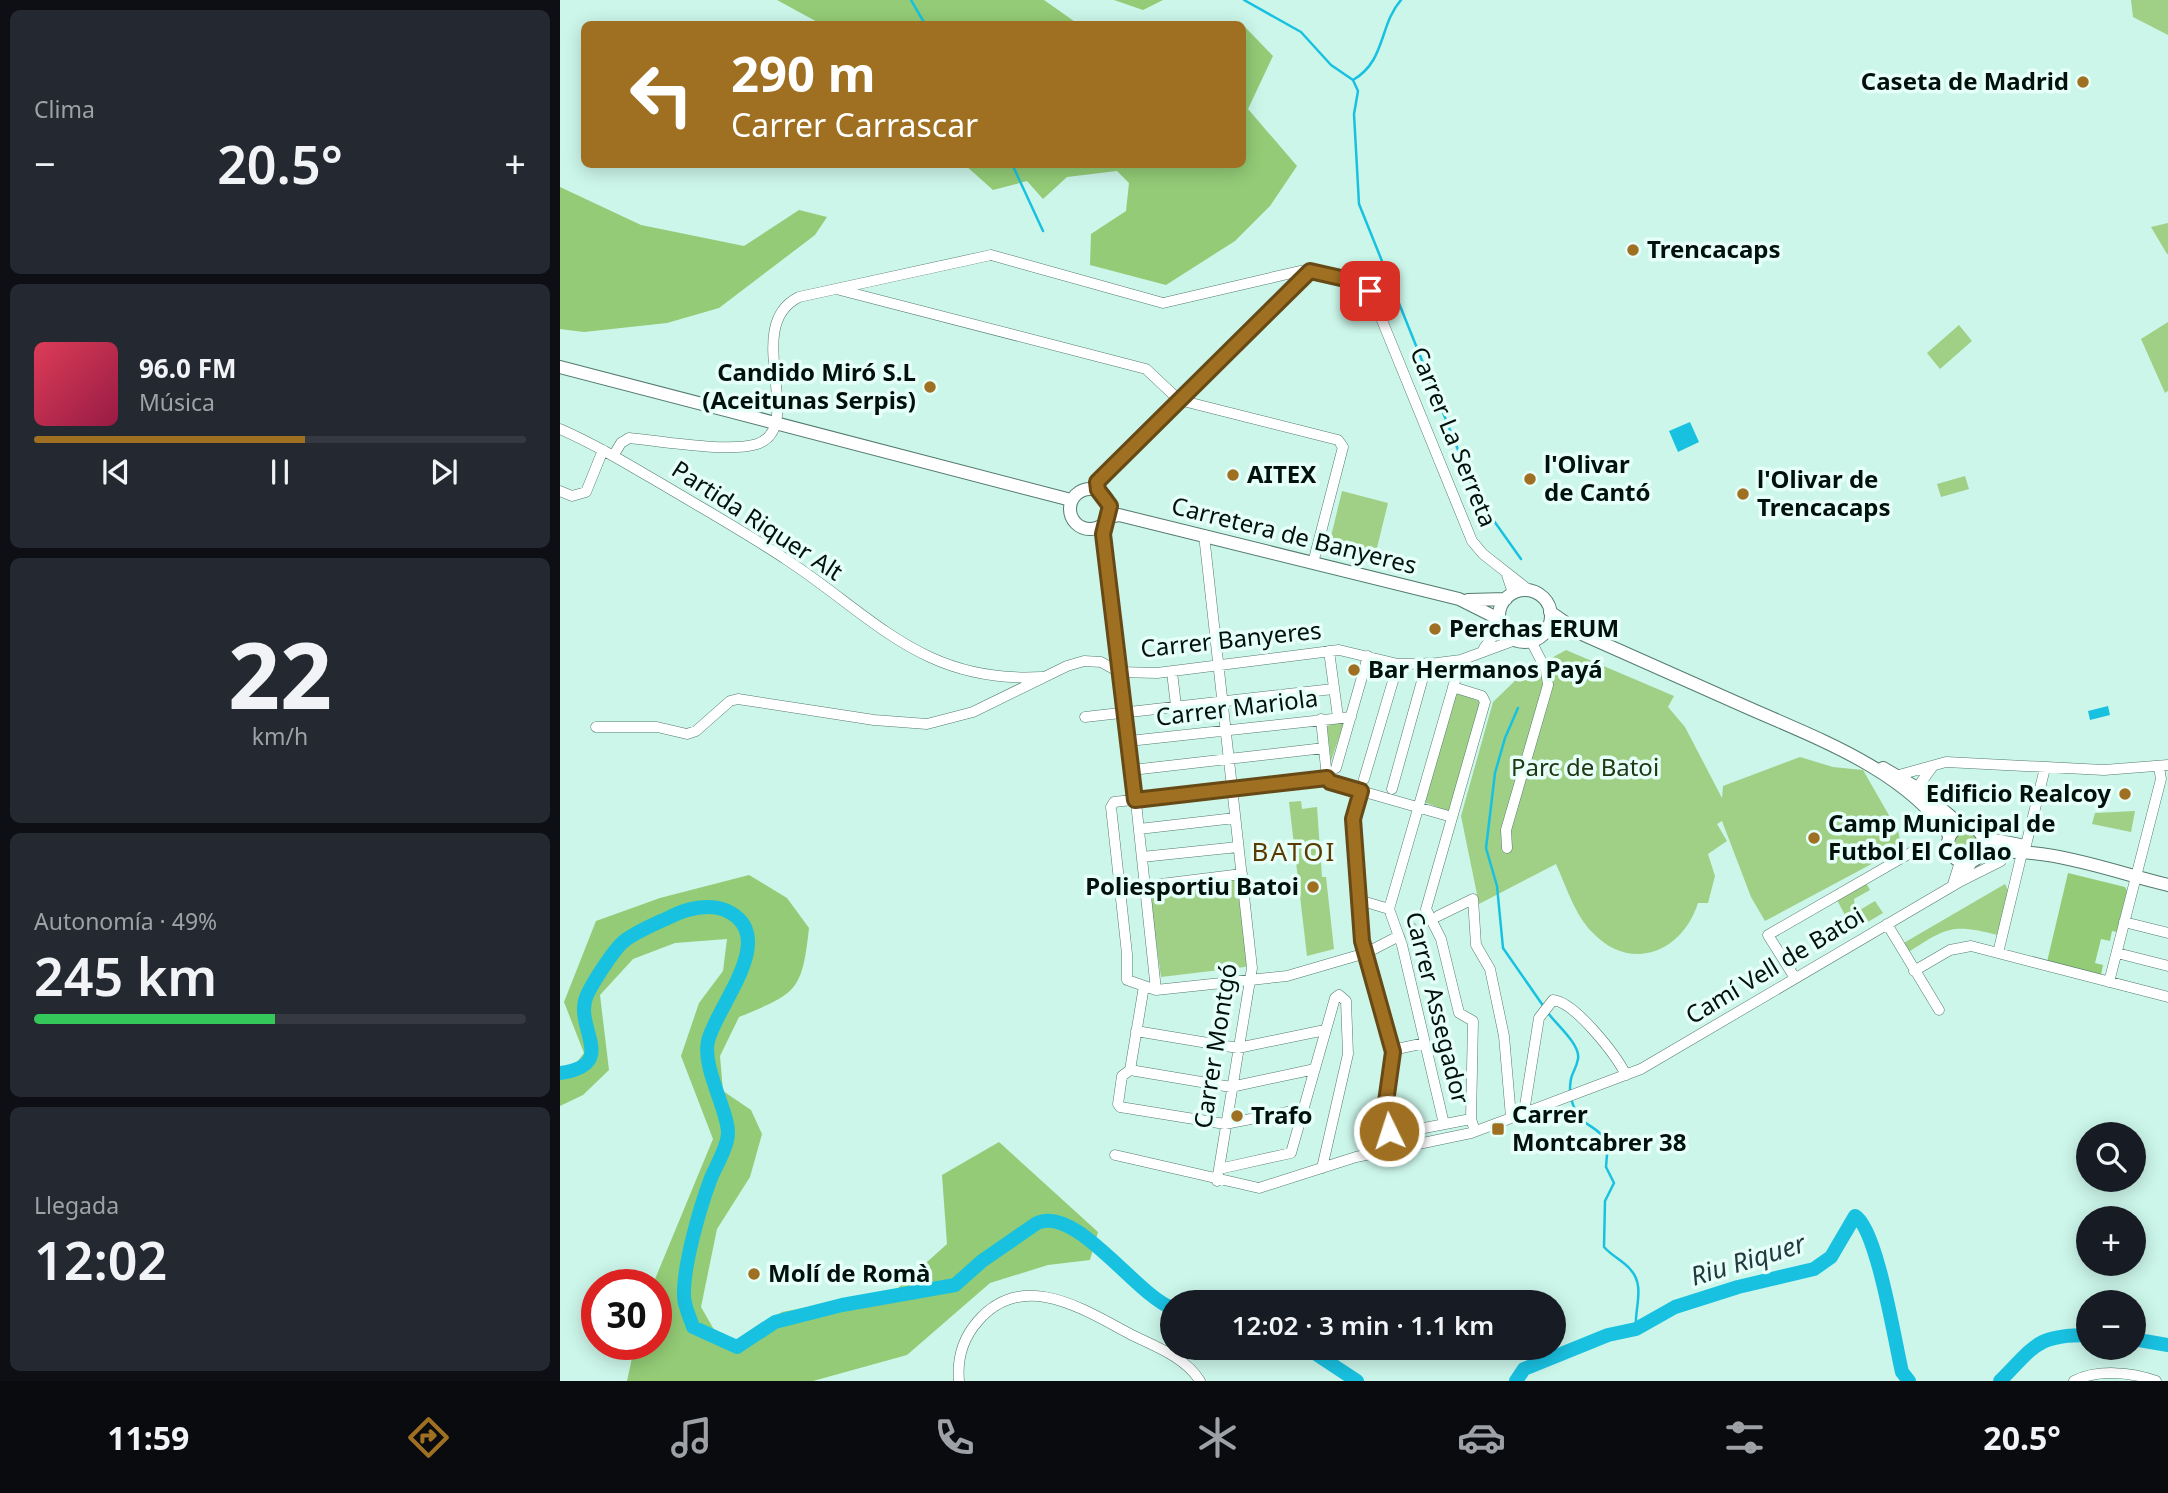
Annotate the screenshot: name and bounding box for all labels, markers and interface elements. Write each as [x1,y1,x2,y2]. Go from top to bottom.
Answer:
text: 290 m [731,40,876,106]
icon: left [616,49,707,140]
place label: Caseta de Madrid [1861,64,2069,97]
marker: Caseta de Madrid [2075,74,2091,90]
text: Clima [34,93,95,125]
text: Carrer Carrascar [731,103,978,146]
text: 20.5° [217,128,343,199]
text: − [34,137,56,189]
text: + [504,137,526,189]
place label: Trencacaps [1647,232,1781,265]
marker: Trencacaps [1625,242,1641,258]
pin [1340,261,1400,321]
icon: arrive [1351,272,1389,310]
street label: Carrer La Serreta [1403,341,1506,531]
text: 96.0 FM [139,350,236,386]
place label: Candido Miró S.L (Aceitunas Serpis) [702,355,916,416]
marker: Candido Miró S.L (Aceitunas Serpis) [922,379,938,395]
text: Música [139,386,215,418]
place label: l'Olivar de Cantó [1544,447,1651,508]
street label: Partida Riquer Alt [666,452,850,588]
icon: previous [97,453,135,491]
icon: pause [261,453,299,491]
icon: next [425,453,463,491]
place label: AITEX [1247,457,1316,490]
place label: l'Olivar de Trencacaps [1757,462,1891,523]
marker: AITEX [1225,467,1241,483]
marker: l'Olivar de Cantó [1522,471,1538,487]
marker: l'Olivar de Trencacaps [1735,486,1751,502]
street label: Carretera de Banyeres [1168,488,1420,581]
place label: Perchas ERUM [1449,611,1619,644]
text: 22 [228,612,332,736]
street label: Carrer Banyeres [1139,613,1323,664]
marker: Perchas ERUM [1427,621,1443,637]
place label: Bar Hermanos Payá [1368,652,1603,685]
marker: Bar Hermanos Payá [1346,662,1362,678]
street label: Carrer Mariola [1154,680,1320,733]
text: km/h [252,720,308,752]
park label: Parc de Batoi [1511,750,1659,783]
place label: Edificio Realcoy [1926,776,2111,809]
marker: Edificio Realcoy [2117,786,2133,802]
place label: Camp Municipal de Futbol El Collao [1828,806,2056,867]
marker: Camp Municipal de Futbol El Collao [1806,830,1822,846]
district label: BATOI [1252,833,1336,869]
place label: Poliesportiu Batoi [1085,869,1299,902]
marker: Poliesportiu Batoi [1305,879,1321,895]
street label: Camí Vell de Batoi [1679,898,1870,1031]
text: Autonomía · 49% [34,905,217,937]
street label: Carrer Assegador [1399,908,1478,1107]
text: 245 km [34,940,217,1011]
street label: Carrer Montgó [1185,961,1244,1131]
position arrow [1352,1094,1426,1168]
place label: Carrer Montcabrer 38 [1512,1097,1687,1158]
place label: Trafo [1251,1098,1313,1131]
marker: Trafo [1229,1108,1245,1124]
marker: Carrer Montcabrer 38 [1490,1121,1506,1137]
map controls [2076,1122,2146,1360]
button: search [2076,1122,2146,1192]
text: Llegada [34,1189,119,1221]
button: + [2076,1206,2146,1276]
text: 12:02 [34,1224,167,1295]
water label: Riu Riquer [1686,1224,1811,1294]
place label: Molí de Romà [768,1256,930,1289]
marker: Molí de Romà [746,1266,762,1282]
speed limit sign: 30 [581,1269,672,1360]
button: − [2076,1290,2146,1360]
text: 12:02 · 3 min · 1.1 km [1232,1307,1494,1343]
icon: directions [404,1413,453,1462]
icon: music [667,1413,716,1462]
icon: phone [930,1413,979,1462]
icon: climate [1193,1413,1242,1462]
icon: car [1457,1413,1506,1462]
icon: filters [1720,1413,1769,1462]
text: 11:59 [107,1416,189,1459]
text: 20.5° [1983,1416,2061,1459]

